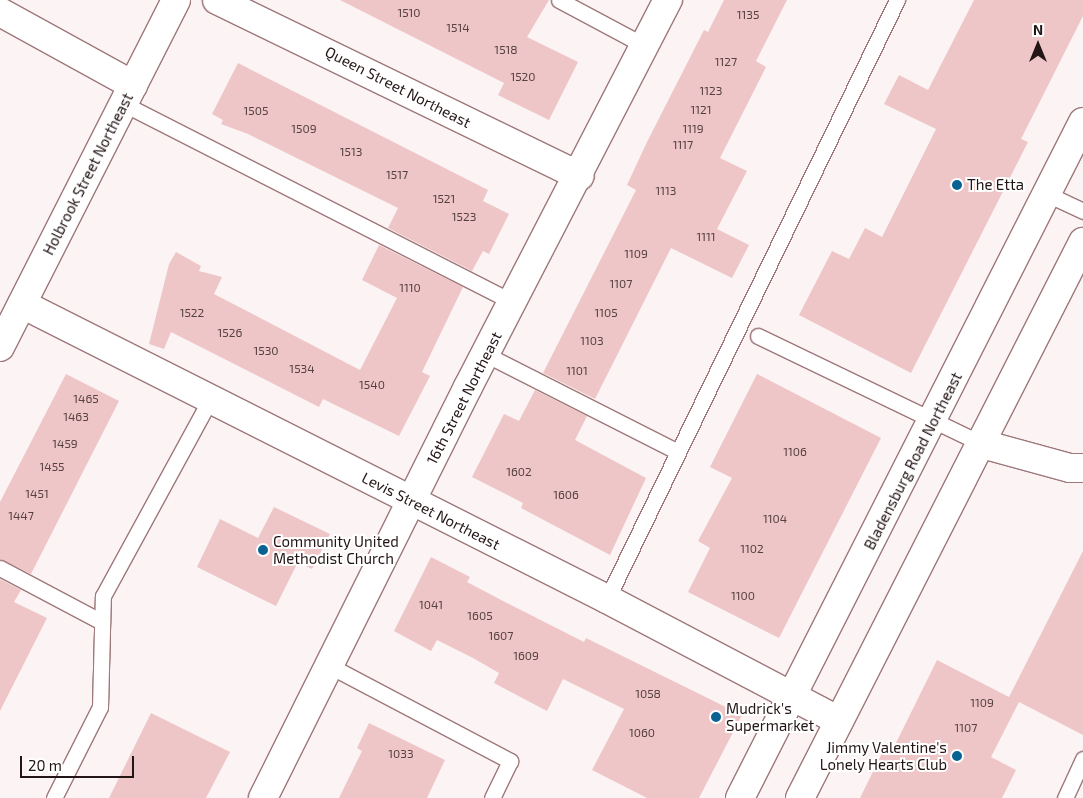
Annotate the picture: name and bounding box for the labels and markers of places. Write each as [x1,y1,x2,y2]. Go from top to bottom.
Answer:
place label: The Etta [967,176,1024,194]
marker: The Etta [951,179,963,191]
place label: Community United Methodist Church [273,532,399,567]
marker: Community United Methodist Church [257,544,269,556]
place label: Mudrick's Supermarket [726,699,814,734]
marker: Mudrick's Supermarket [710,711,722,723]
place label: Jimmy Valentine's Lonely Hearts Club [820,738,947,773]
marker: Jimmy Valentine's Lonely Hearts Club [951,750,963,762]

